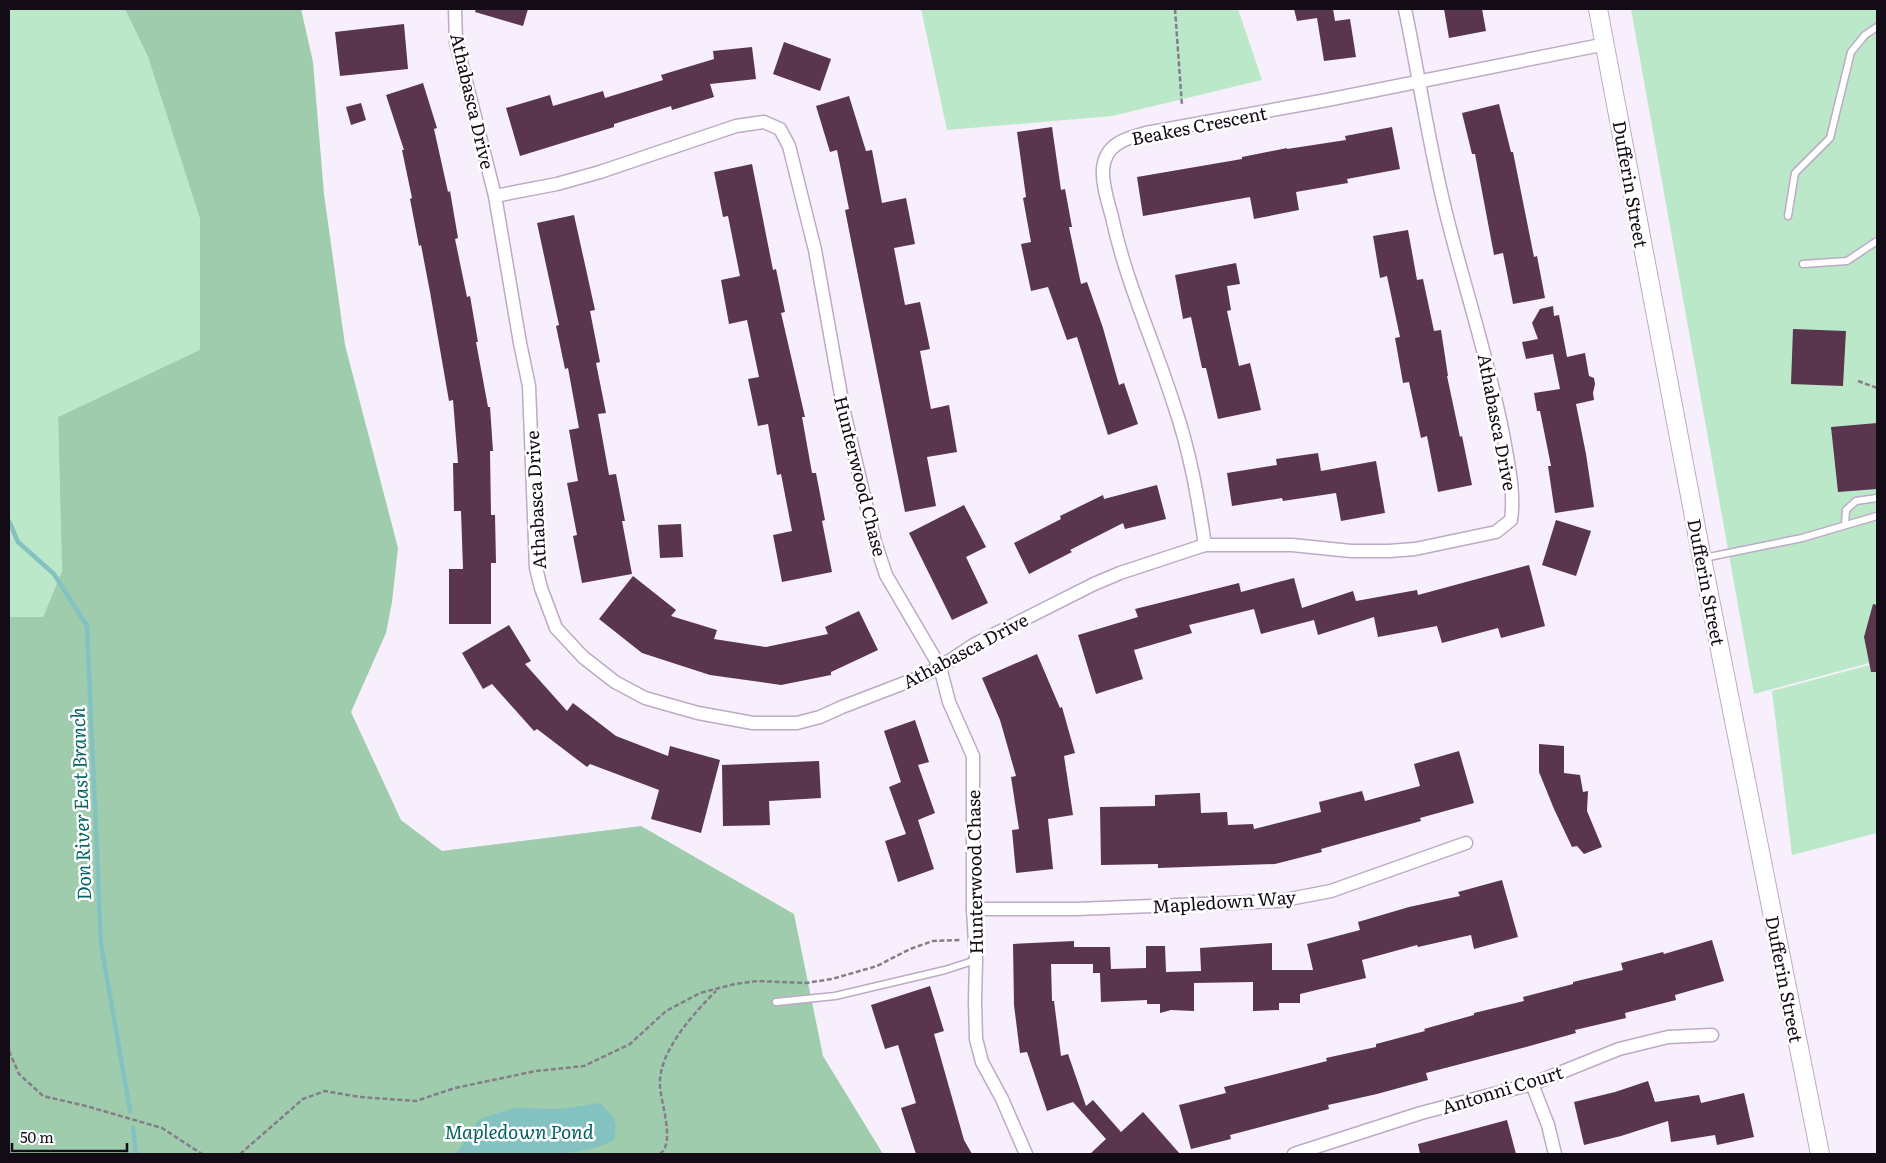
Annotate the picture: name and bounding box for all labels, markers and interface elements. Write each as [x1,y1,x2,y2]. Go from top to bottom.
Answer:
street label: Athabasca Drive [444,30,502,172]
street label: Beakes Crescent [1129,99,1270,151]
street label: Dufferin Street [1607,118,1656,250]
street label: Athabasca Drive [1471,351,1525,493]
street label: Hunterwood Chase [828,393,894,559]
street label: Athabasca Drive [518,430,552,570]
street label: Dufferin Street [1681,516,1733,648]
street label: Athabasca Drive [897,605,1033,695]
water label: Don River East Branch [63,707,97,901]
street label: Hunterwood Chase [959,789,989,955]
street label: Mapledown Way [1151,882,1297,919]
street label: Dufferin Street [1759,913,1811,1045]
street label: Antonni Court [1438,1058,1567,1120]
water label: Mapledown Pond [444,1117,594,1145]
scale bar [12,1120,128,1152]
text: 50 m [20,1125,54,1148]

